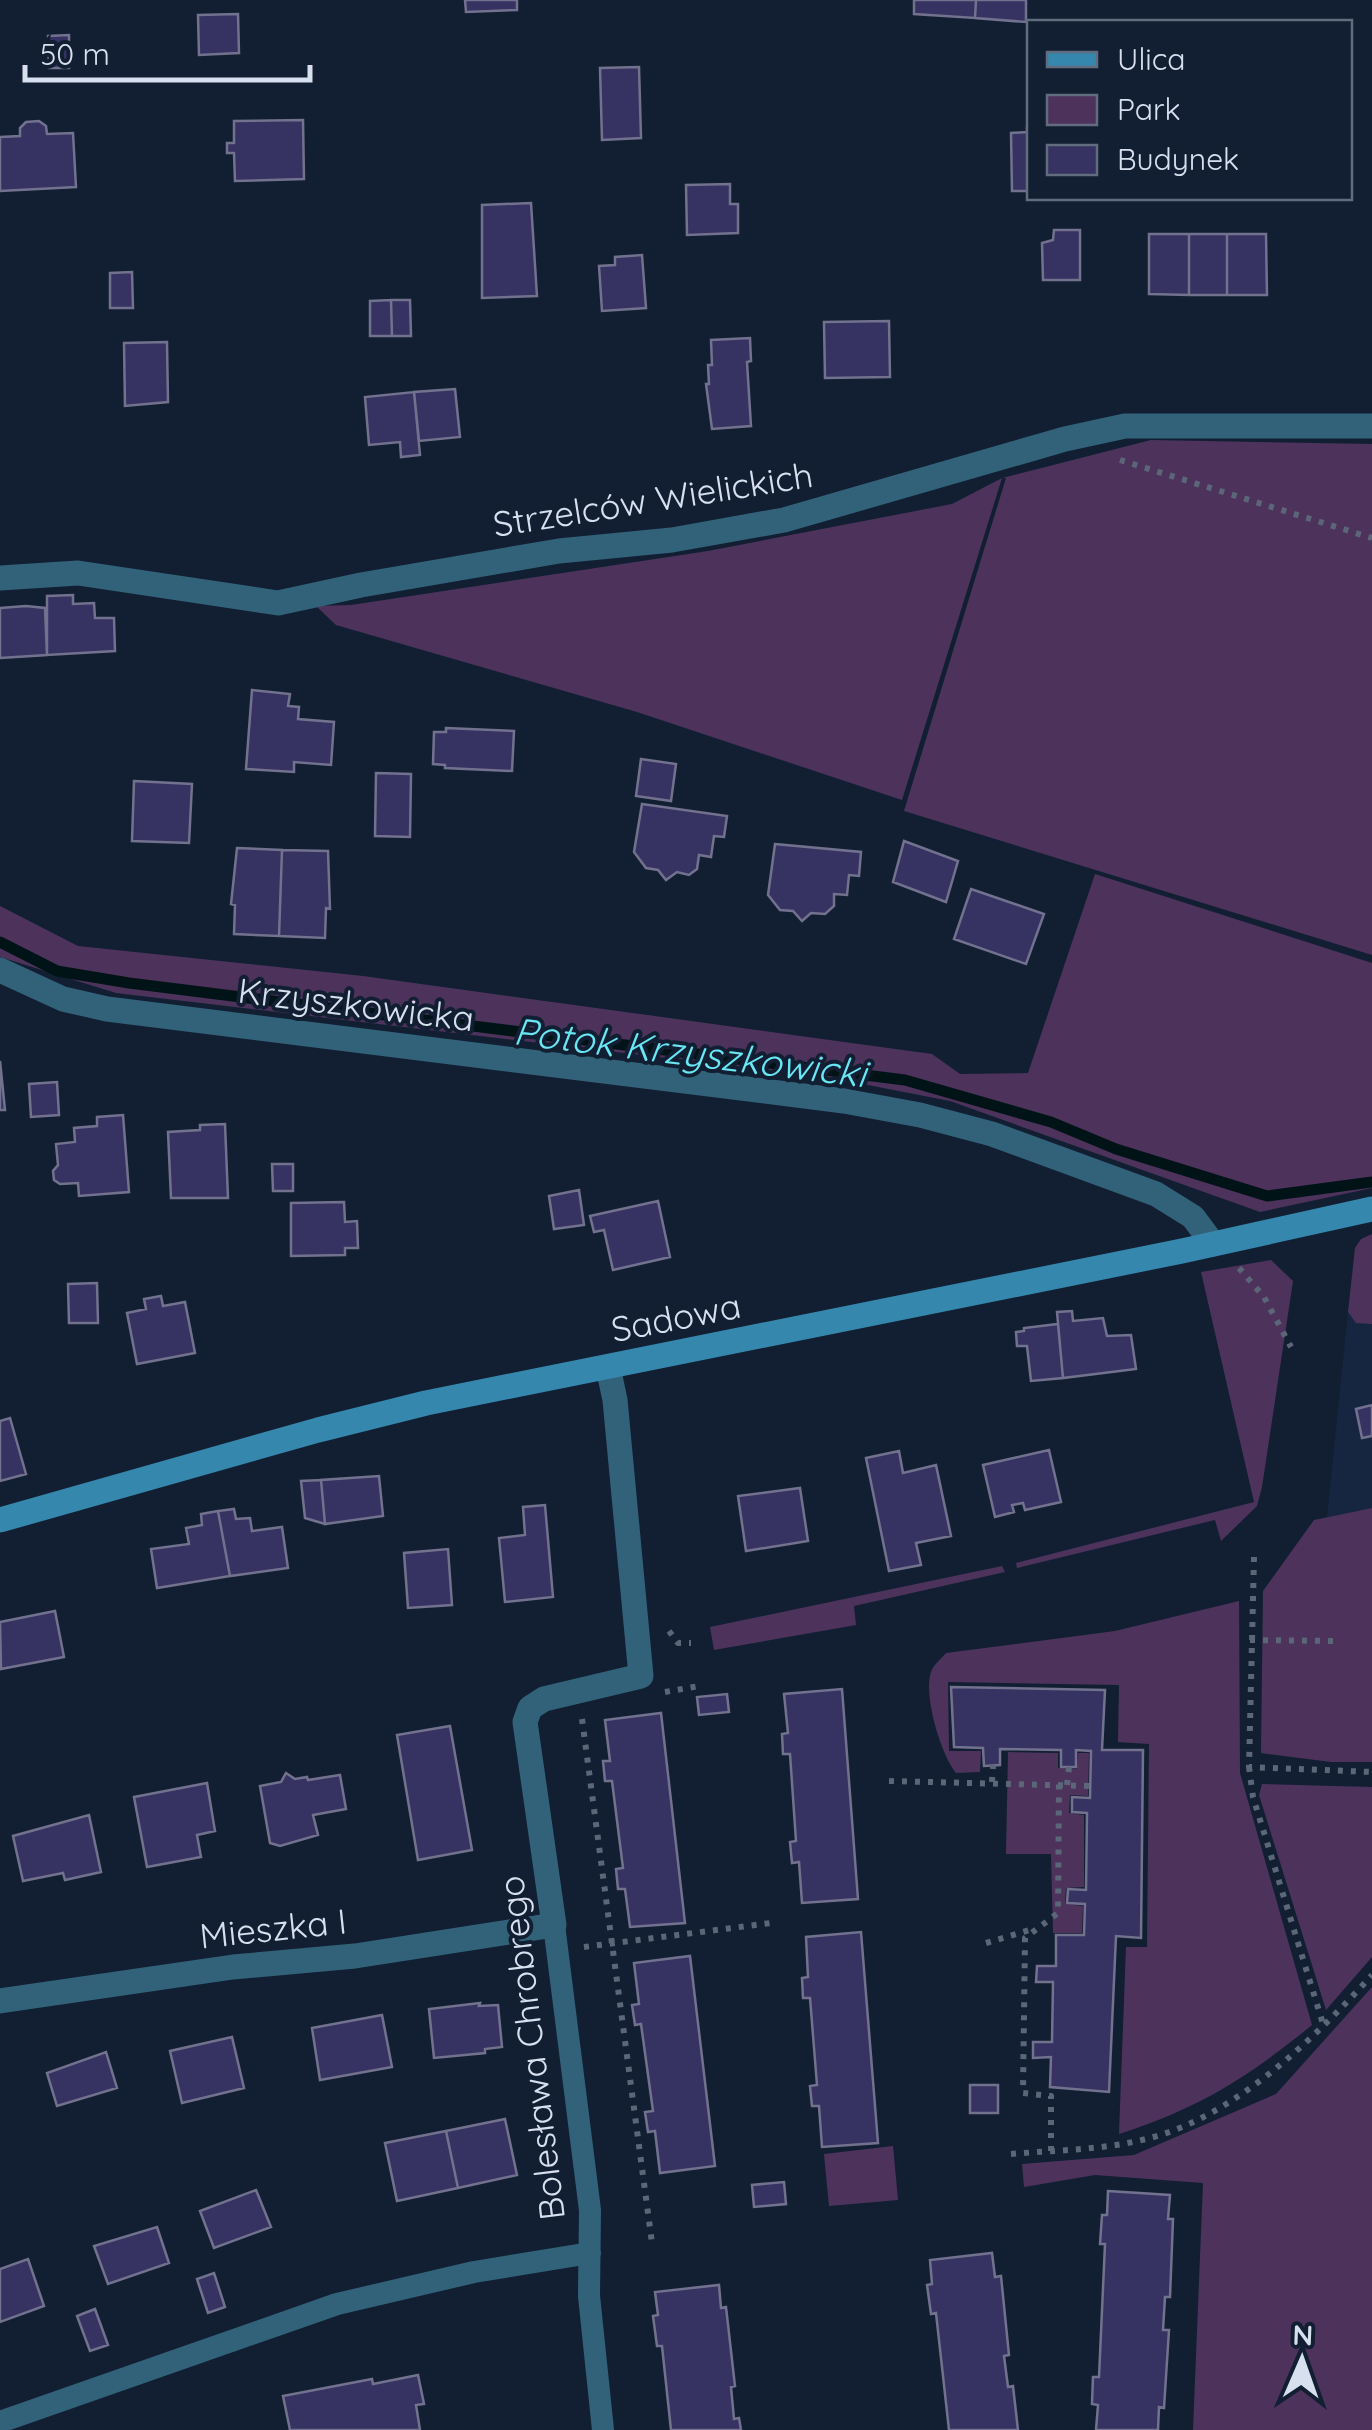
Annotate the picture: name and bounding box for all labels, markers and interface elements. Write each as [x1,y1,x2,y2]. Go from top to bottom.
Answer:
scale bar [25,20,310,82]
legend [1027,20,1352,200]
text: 50 m [40,35,110,73]
text: Ulica [1117,40,1185,78]
text: Park [1117,90,1181,128]
text: Budynek [1117,140,1239,178]
street label: Strzelców Wielickich [490,452,816,546]
street label: Krzyszkowicka [236,968,476,1040]
water label: Potok Krzyszkowicki [511,1007,873,1098]
street label: Sadowa [607,1283,744,1351]
street label: Bolesława Chrobrego [488,1873,574,2223]
street label: Mieszka I [197,1898,349,1958]
north arrow [1252,2310,1352,2410]
text: N [1292,2317,1314,2352]

